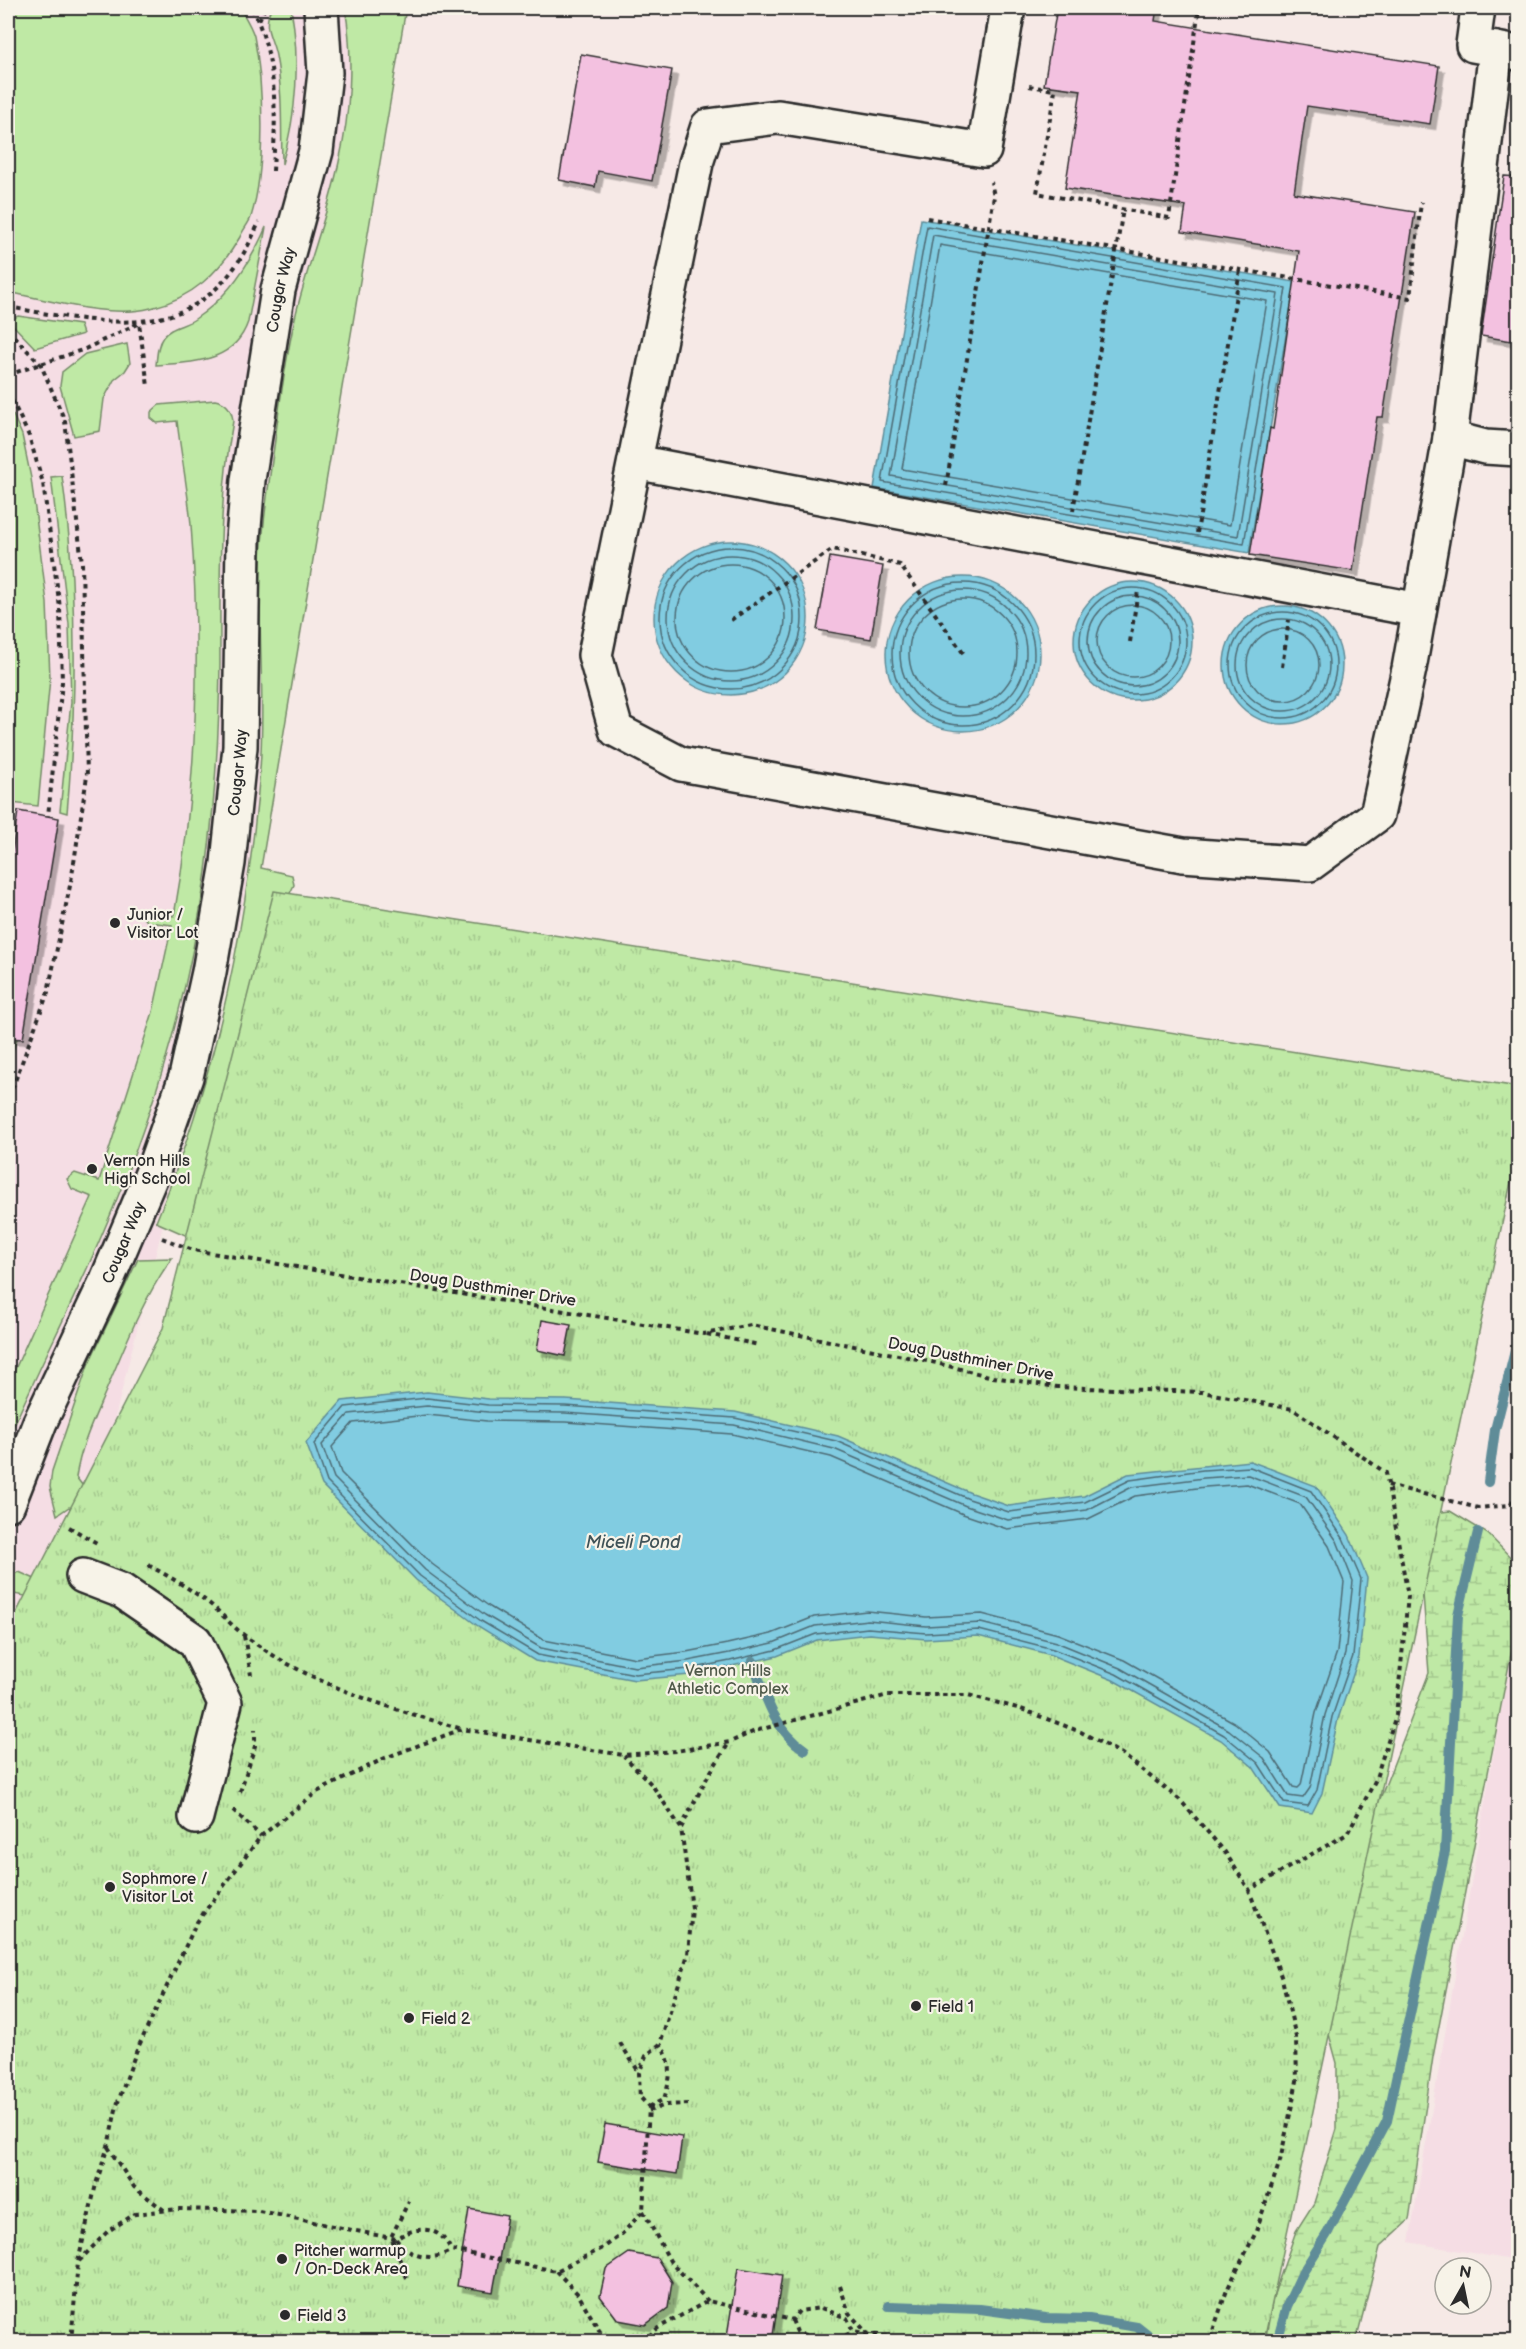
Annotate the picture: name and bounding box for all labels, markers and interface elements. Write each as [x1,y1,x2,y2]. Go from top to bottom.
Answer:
street label: Cougar Way [263,245,300,334]
street label: Cougar Way [225,728,251,817]
place label: Junior / Visitor Lot [127,906,199,943]
marker: Junior / Visitor Lot [108,916,122,930]
place label: Vernon Hills High School [104,1152,190,1189]
marker: Vernon Hills High School [85,1162,99,1176]
street label: Cougar Way [99,1198,150,1287]
street label: Doug Dusthminer Drive [408,1266,578,1311]
street label: Doug Dusthminer Drive [886,1334,1056,1385]
water label: Miceli Pond [586,1532,681,1553]
park label: Vernon Hills Athletic Complex [667,1662,789,1699]
place label: Sophmore / Visitor Lot [122,1870,208,1907]
marker: Sophmore / Visitor Lot [103,1880,117,1894]
place label: Field 1 [928,1998,974,2017]
marker: Field 1 [909,1999,923,2013]
place label: Field 2 [421,2010,471,2029]
marker: Field 2 [402,2011,416,2025]
place label: Pitcher warmup / On-Deck Area [294,2242,408,2279]
marker: Pitcher warmup / On-Deck Area [275,2252,289,2266]
north arrow [1433,2256,1493,2316]
text: N [1458,2262,1473,2283]
place label: Field 3 [297,2307,347,2326]
marker: Field 3 [278,2308,292,2322]

